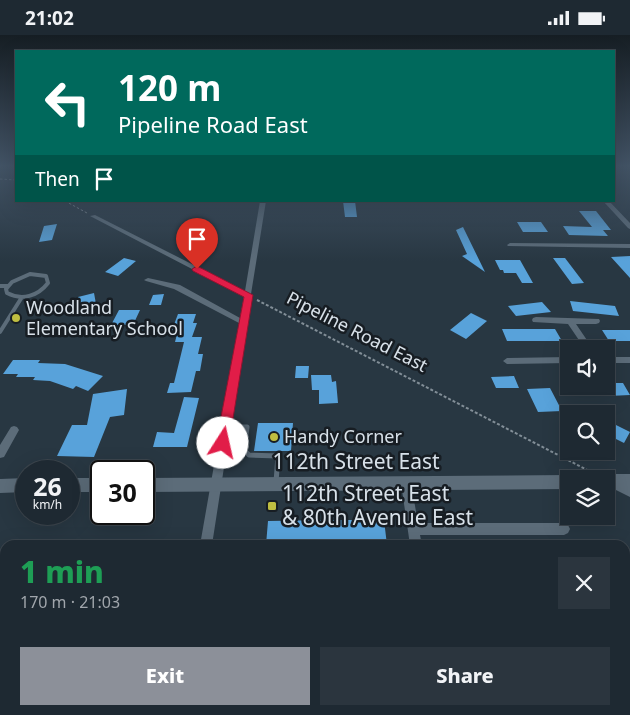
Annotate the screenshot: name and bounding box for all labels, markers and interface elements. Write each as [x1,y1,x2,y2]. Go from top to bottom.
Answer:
text: 21:02 [25,5,74,31]
text: 120 m [118,64,221,111]
icon: left [35,70,100,135]
text: Pipeline Road East [118,109,308,139]
icon: arrive [90,165,118,193]
text: Then [35,166,80,192]
pin [176,218,218,269]
icon: arrive [183,225,211,253]
street label: Pipeline Road East [283,285,432,377]
place label: Woodland Elementary School [26,295,183,340]
marker: Woodland Elementary School [10,312,22,324]
map controls [560,340,615,525]
button: sound [560,340,615,395]
button: search [560,405,615,460]
position arrow [196,416,248,468]
place label: Handy Corner [284,424,402,448]
marker: Handy Corner [268,431,280,443]
street label: 112th Street East [272,447,440,475]
speed limit sign: 30 [90,460,155,525]
text: 26 [33,469,62,503]
button: layers [560,470,615,525]
place label: 112th Street East & 80th Avenue East [282,479,474,531]
text: km/h [33,496,62,513]
marker: 112th Street East & 80th Avenue East [266,500,278,512]
text: 1 min [20,551,104,592]
button: close [558,557,610,609]
text: 170 m · 21:03 [20,591,120,613]
button: Exit [20,647,310,705]
button: Share [320,647,610,705]

